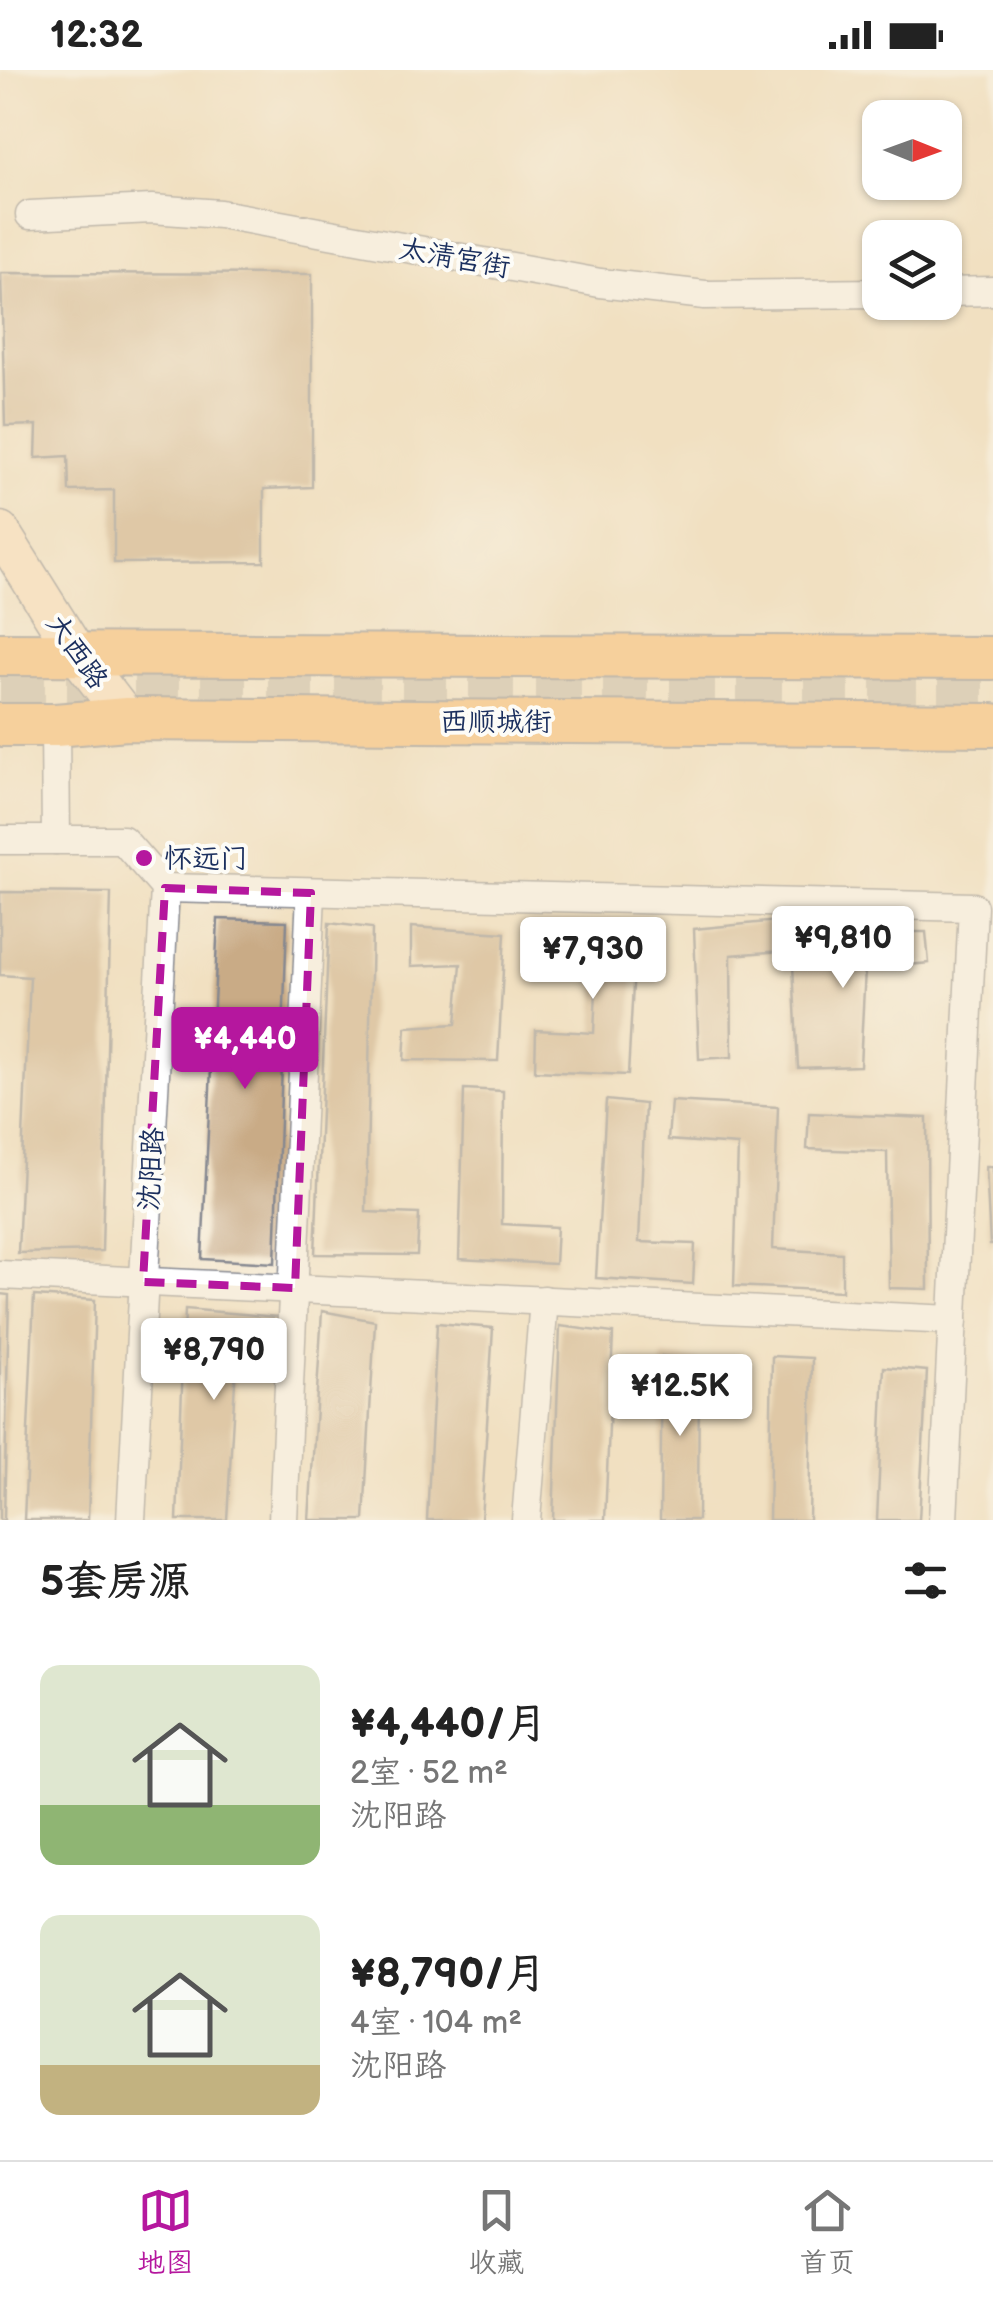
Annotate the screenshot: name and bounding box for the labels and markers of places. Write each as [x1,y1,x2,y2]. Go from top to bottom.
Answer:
place label: 怀远门 [164,843,248,876]
marker: 怀远门 [133,847,155,869]
pin: ¥9,810 [762,906,924,991]
pin: ¥7,930 [512,917,674,1002]
pin: ¥4,440 [164,1007,326,1092]
pin: ¥8,790 [133,1318,295,1403]
pin: ¥12.5K [599,1354,761,1439]

